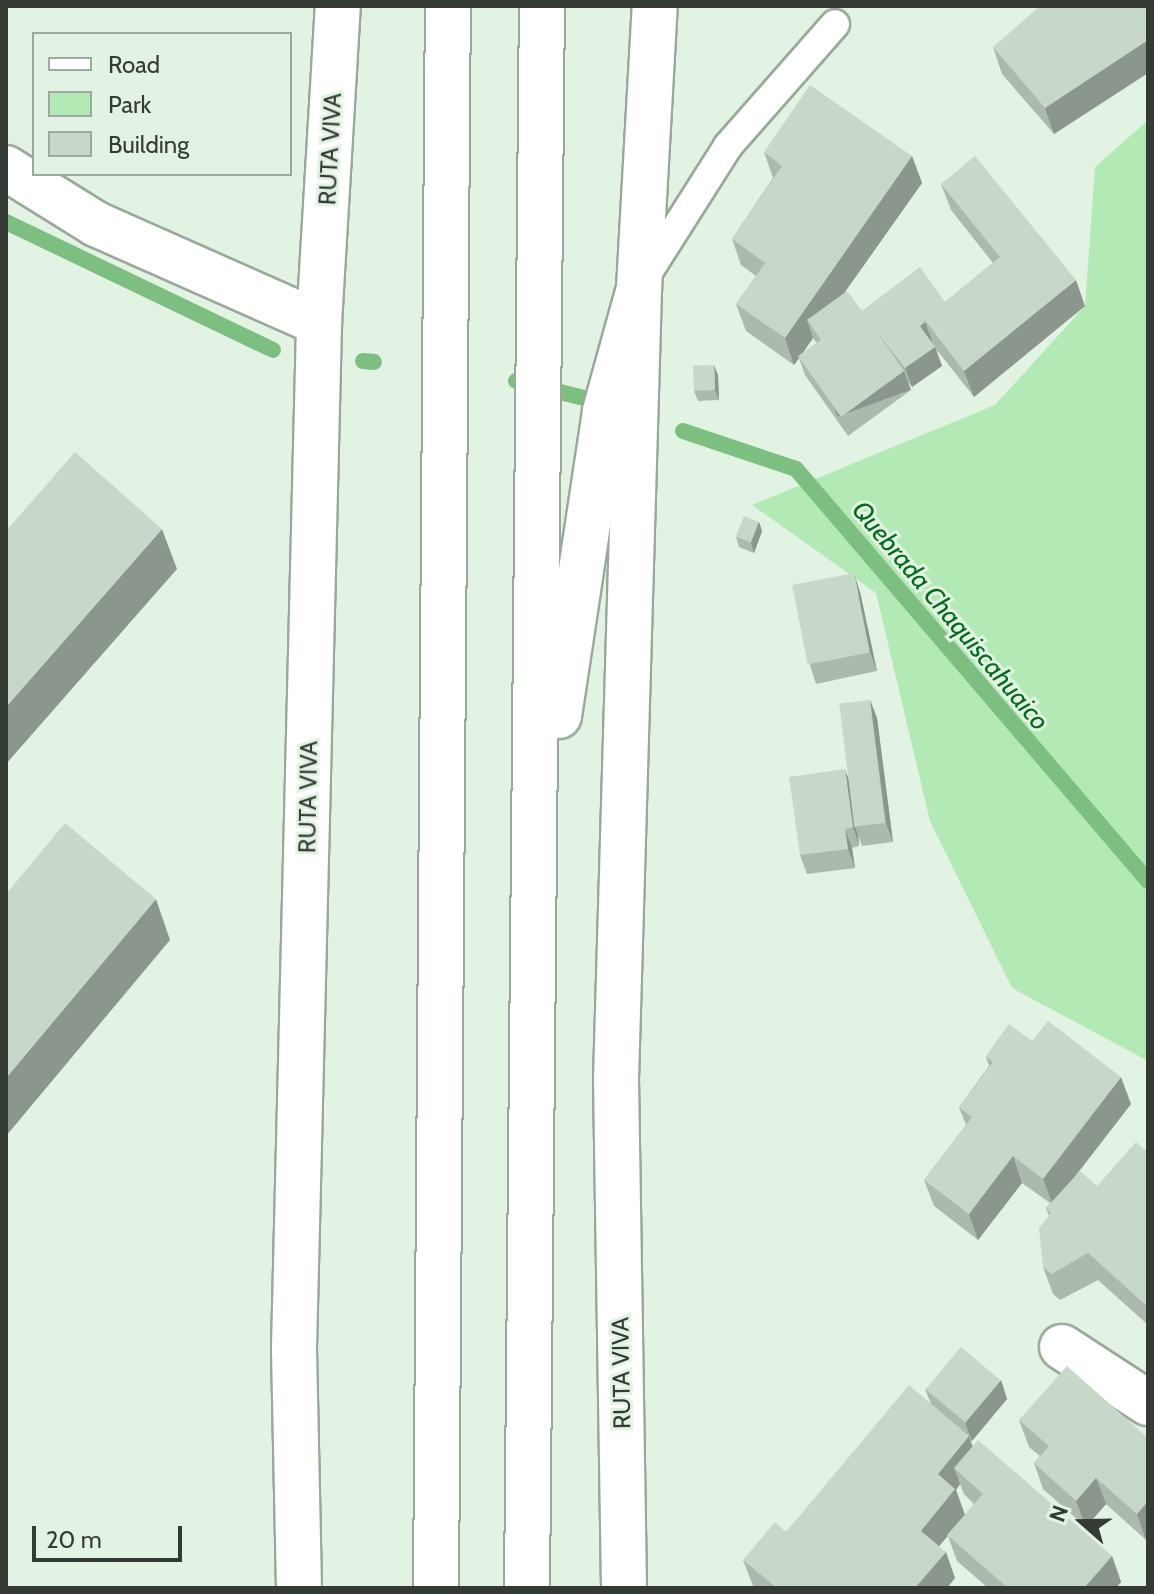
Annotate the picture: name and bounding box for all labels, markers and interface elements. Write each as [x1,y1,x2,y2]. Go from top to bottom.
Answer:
legend [32,32,292,176]
text: Road [108,50,160,79]
text: Park [108,90,151,119]
street label: RUTA VIVA [313,92,347,206]
text: Building [108,130,189,159]
water label: Quebrada Chaquiscahuaico [845,495,1055,737]
street label: RUTA VIVA [293,740,323,854]
street label: RUTA VIVA [606,1316,636,1430]
north arrow [1042,1482,1122,1562]
text: N [1044,1502,1074,1526]
scale bar [36,1510,186,1560]
text: 20 m [46,1525,102,1554]

